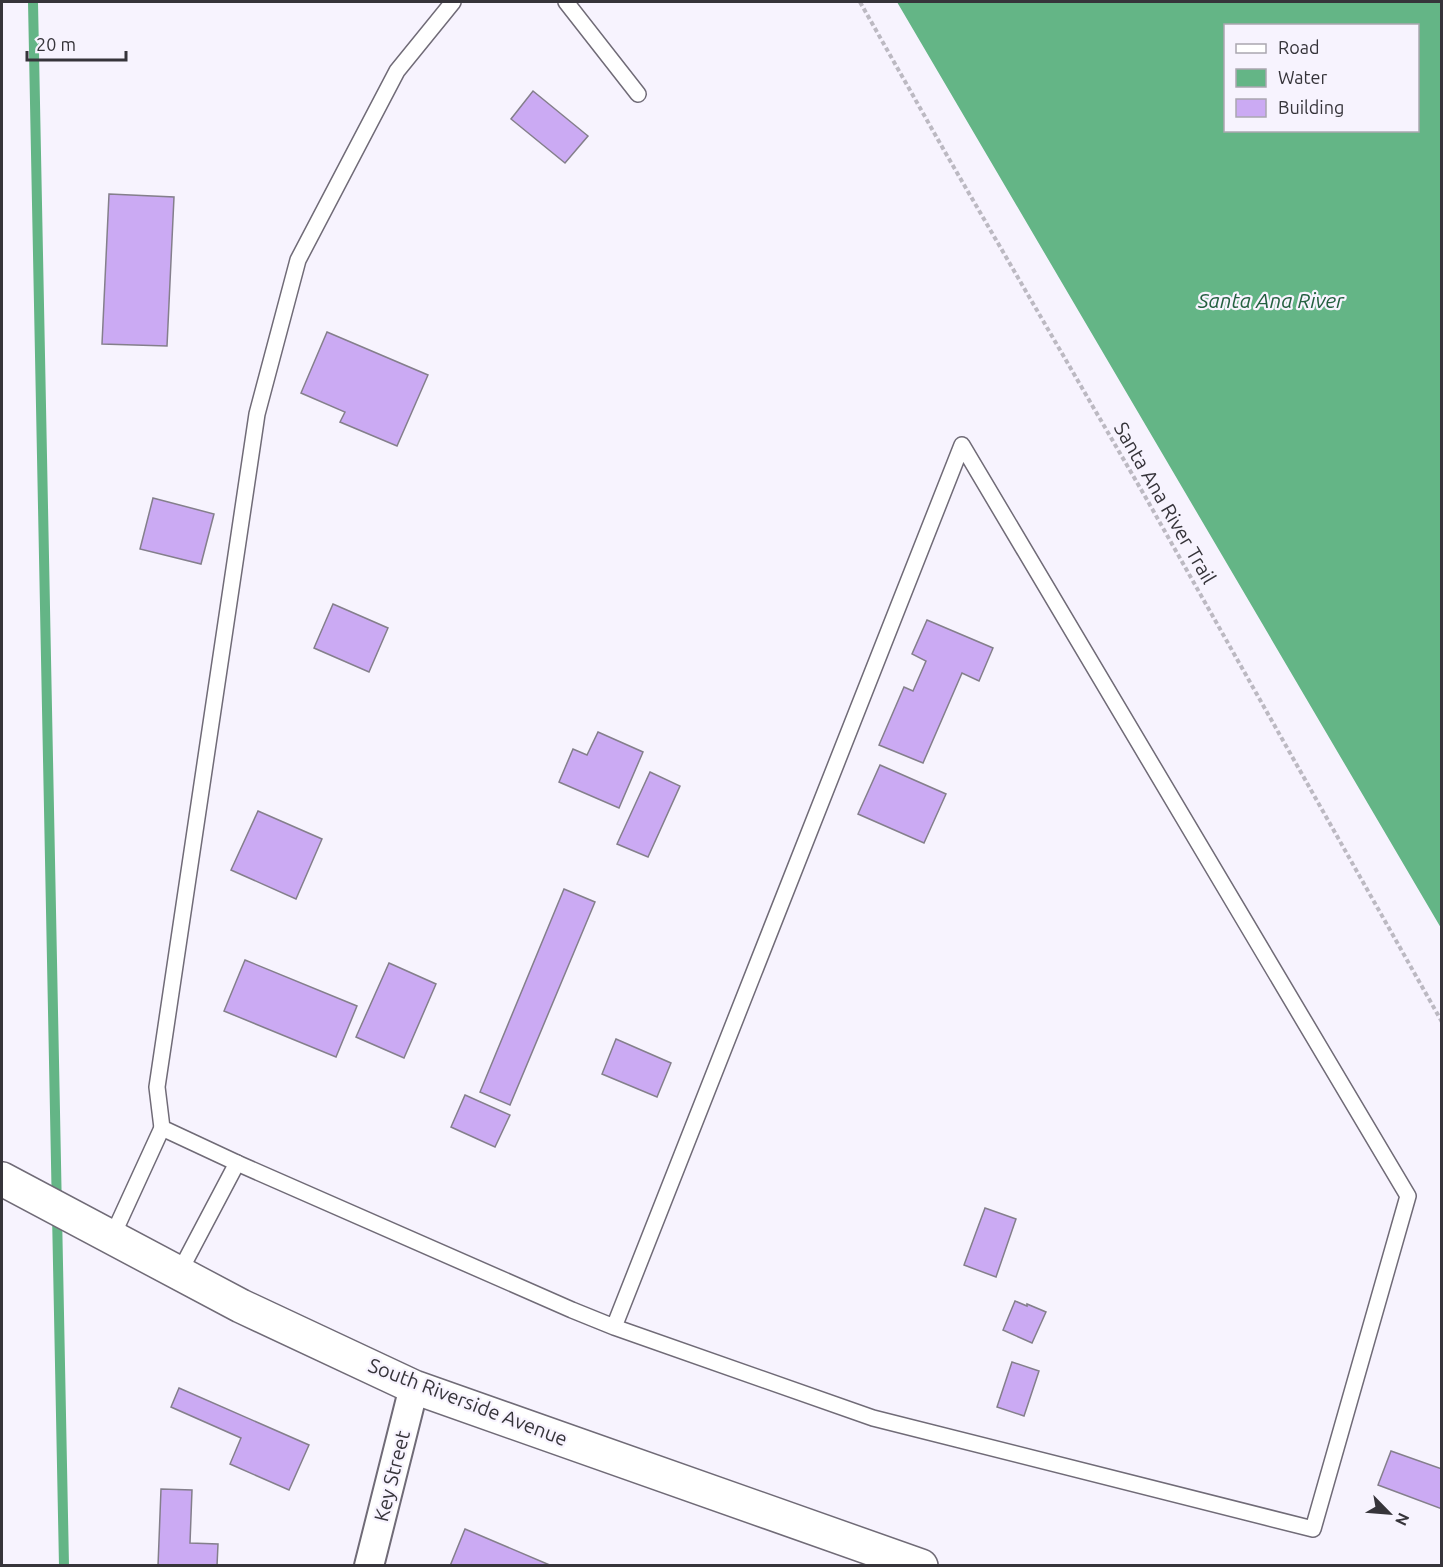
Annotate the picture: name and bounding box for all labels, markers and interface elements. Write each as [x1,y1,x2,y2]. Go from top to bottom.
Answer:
scale bar [27,24,126,62]
legend [1224,24,1419,132]
text: 20 m [36,34,76,54]
text: Road [1278,37,1320,57]
text: Water [1278,67,1328,87]
text: Building [1278,97,1344,117]
water label: Santa Ana River [1197,288,1345,312]
street label: Santa Ana River Trail [1110,418,1221,588]
street label: South Riverside Avenue [365,1353,571,1450]
street label: Key Street [369,1428,414,1524]
north arrow [1359,1483,1419,1543]
text: N [1392,1510,1413,1529]

